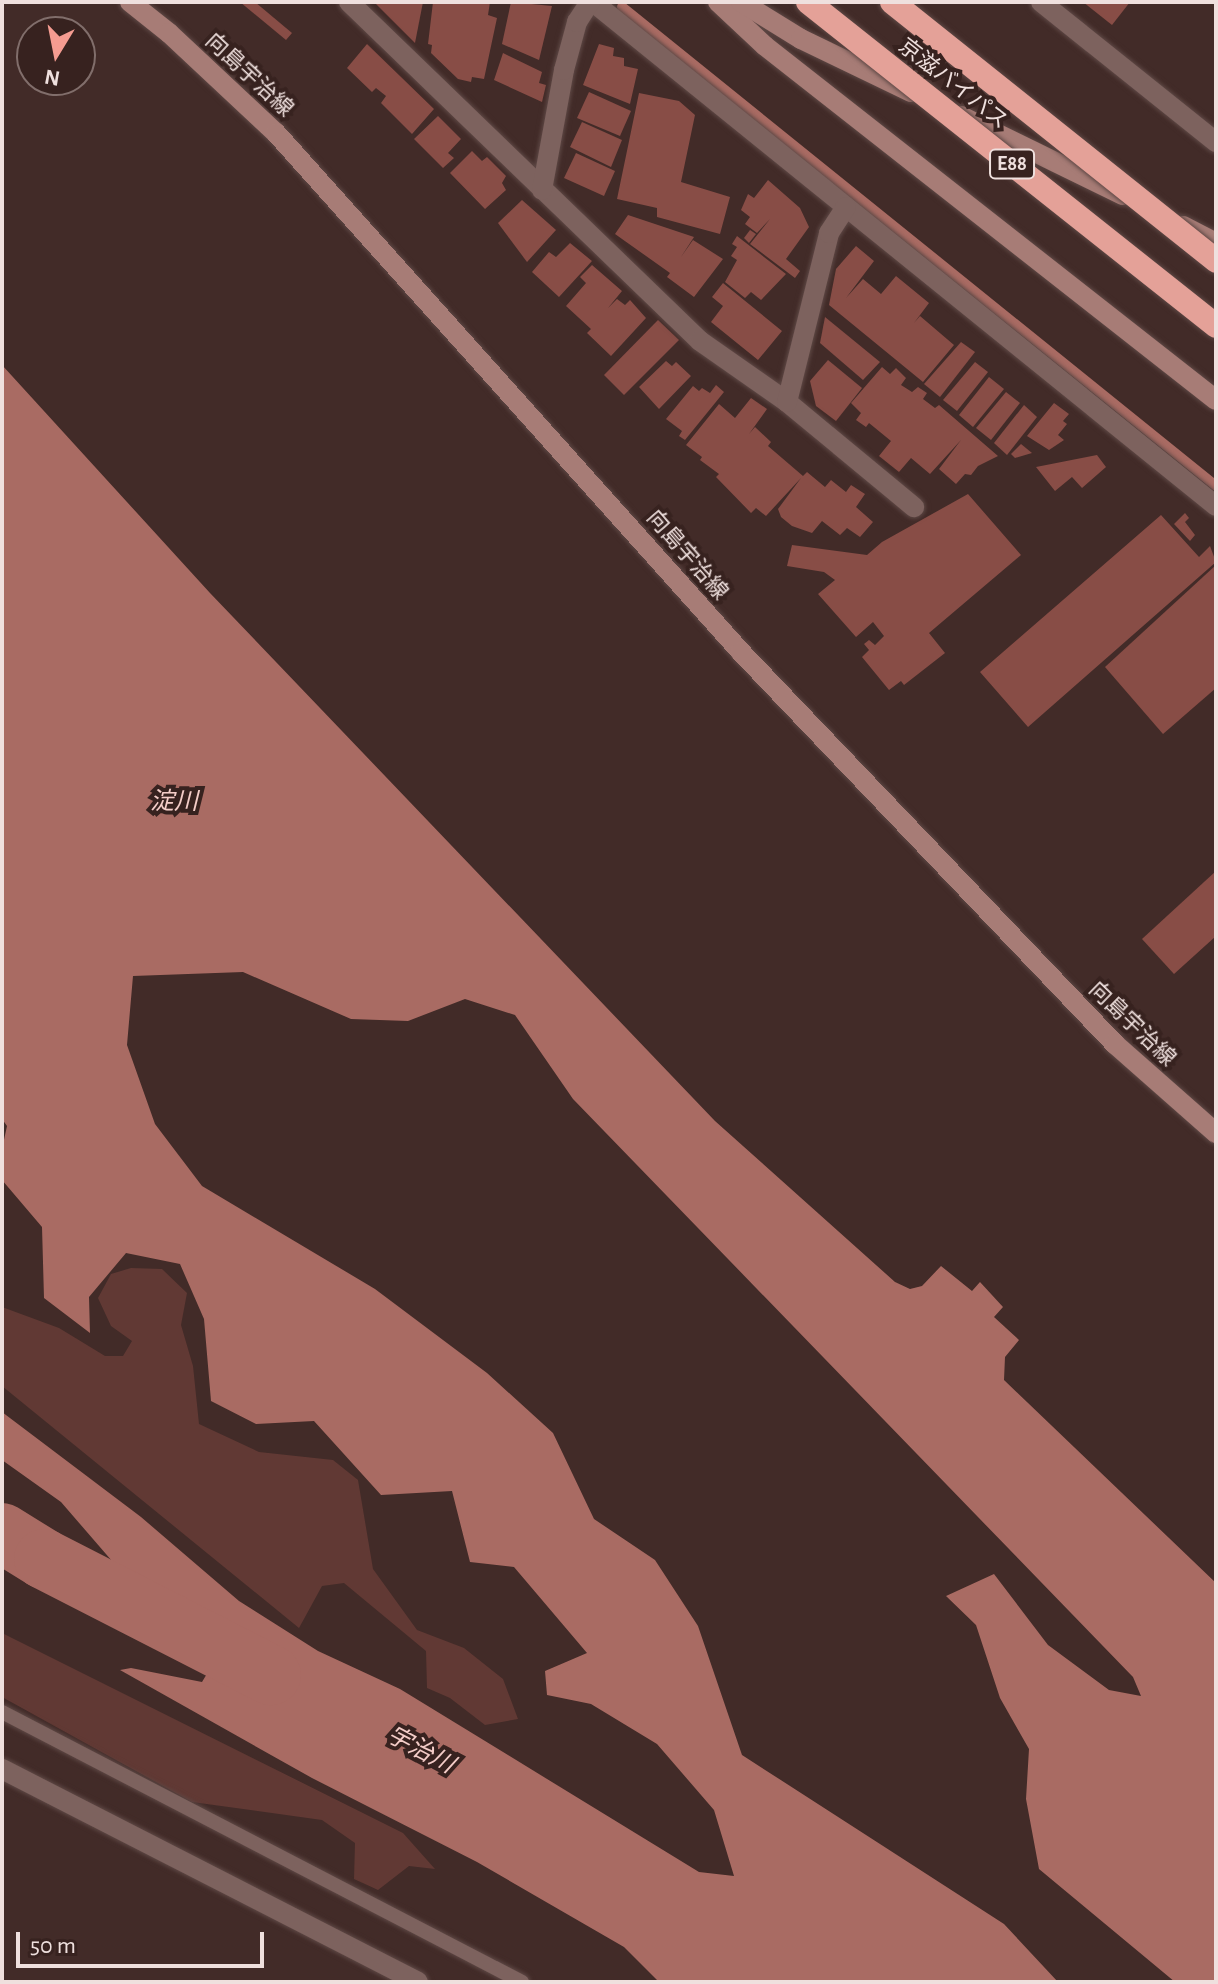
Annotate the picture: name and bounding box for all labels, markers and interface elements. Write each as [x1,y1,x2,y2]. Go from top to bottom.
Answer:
north arrow [16,16,96,96]
street label: 向島宇治線 [200,28,298,122]
street label: 京滋バイパス [893,33,1013,135]
text: N [43,66,62,90]
road number: E88 [988,148,1036,180]
street label: 向島宇治線 [641,505,733,605]
water label: 淀川 [150,789,198,817]
street label: 向島宇治線 [1083,976,1181,1072]
water label: 宇治川 [381,1721,459,1781]
scale bar [20,1916,268,1966]
text: 50 m [30,1934,76,1958]

